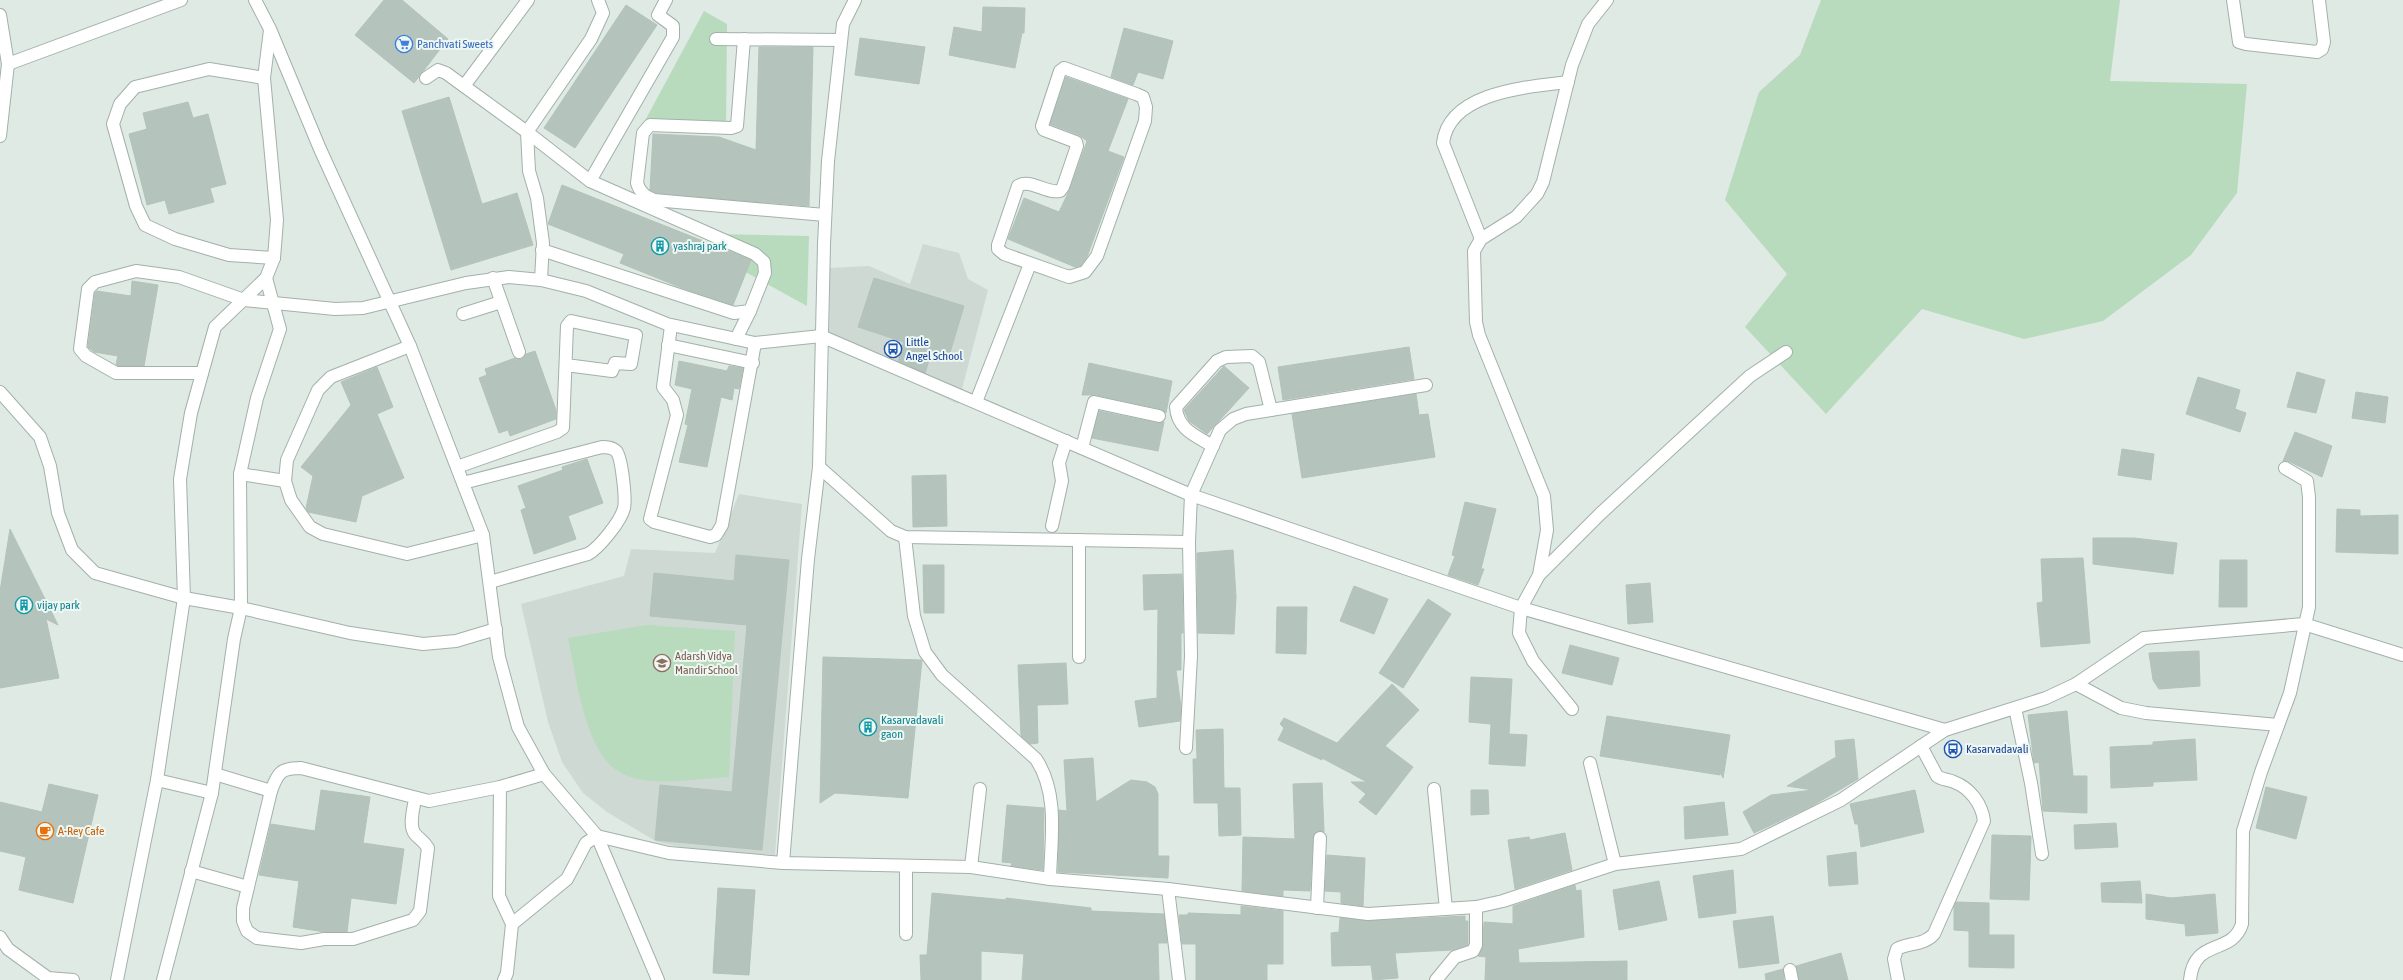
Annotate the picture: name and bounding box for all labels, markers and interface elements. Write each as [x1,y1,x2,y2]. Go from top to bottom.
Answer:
supermarket icon: Panchvati Sweets [394,34,414,54]
place label: Panchvati Sweets [417,37,493,51]
building icon: yashraj park [650,236,670,256]
place label: yashraj park [673,239,728,253]
place label: Little Angel School [906,335,963,363]
bus stop icon: Little Angel School [883,339,903,359]
building icon: vijay park [14,595,34,615]
place label: vijay park [37,598,80,612]
place label: Adarsh Vidya Mandir School [675,649,739,677]
school or university icon: Adarsh Vidya Mandir School [652,653,672,673]
place label: Kasarvadavali gaon [881,713,944,741]
building icon: Kasarvadavali gaon [858,717,878,737]
bus stop icon: Kasarvadavali [1943,739,1963,759]
place label: Kasarvadavali [1966,742,2029,756]
cafe icon: A-Rey Cafe [35,821,55,841]
place label: A-Rey Cafe [58,824,105,838]

